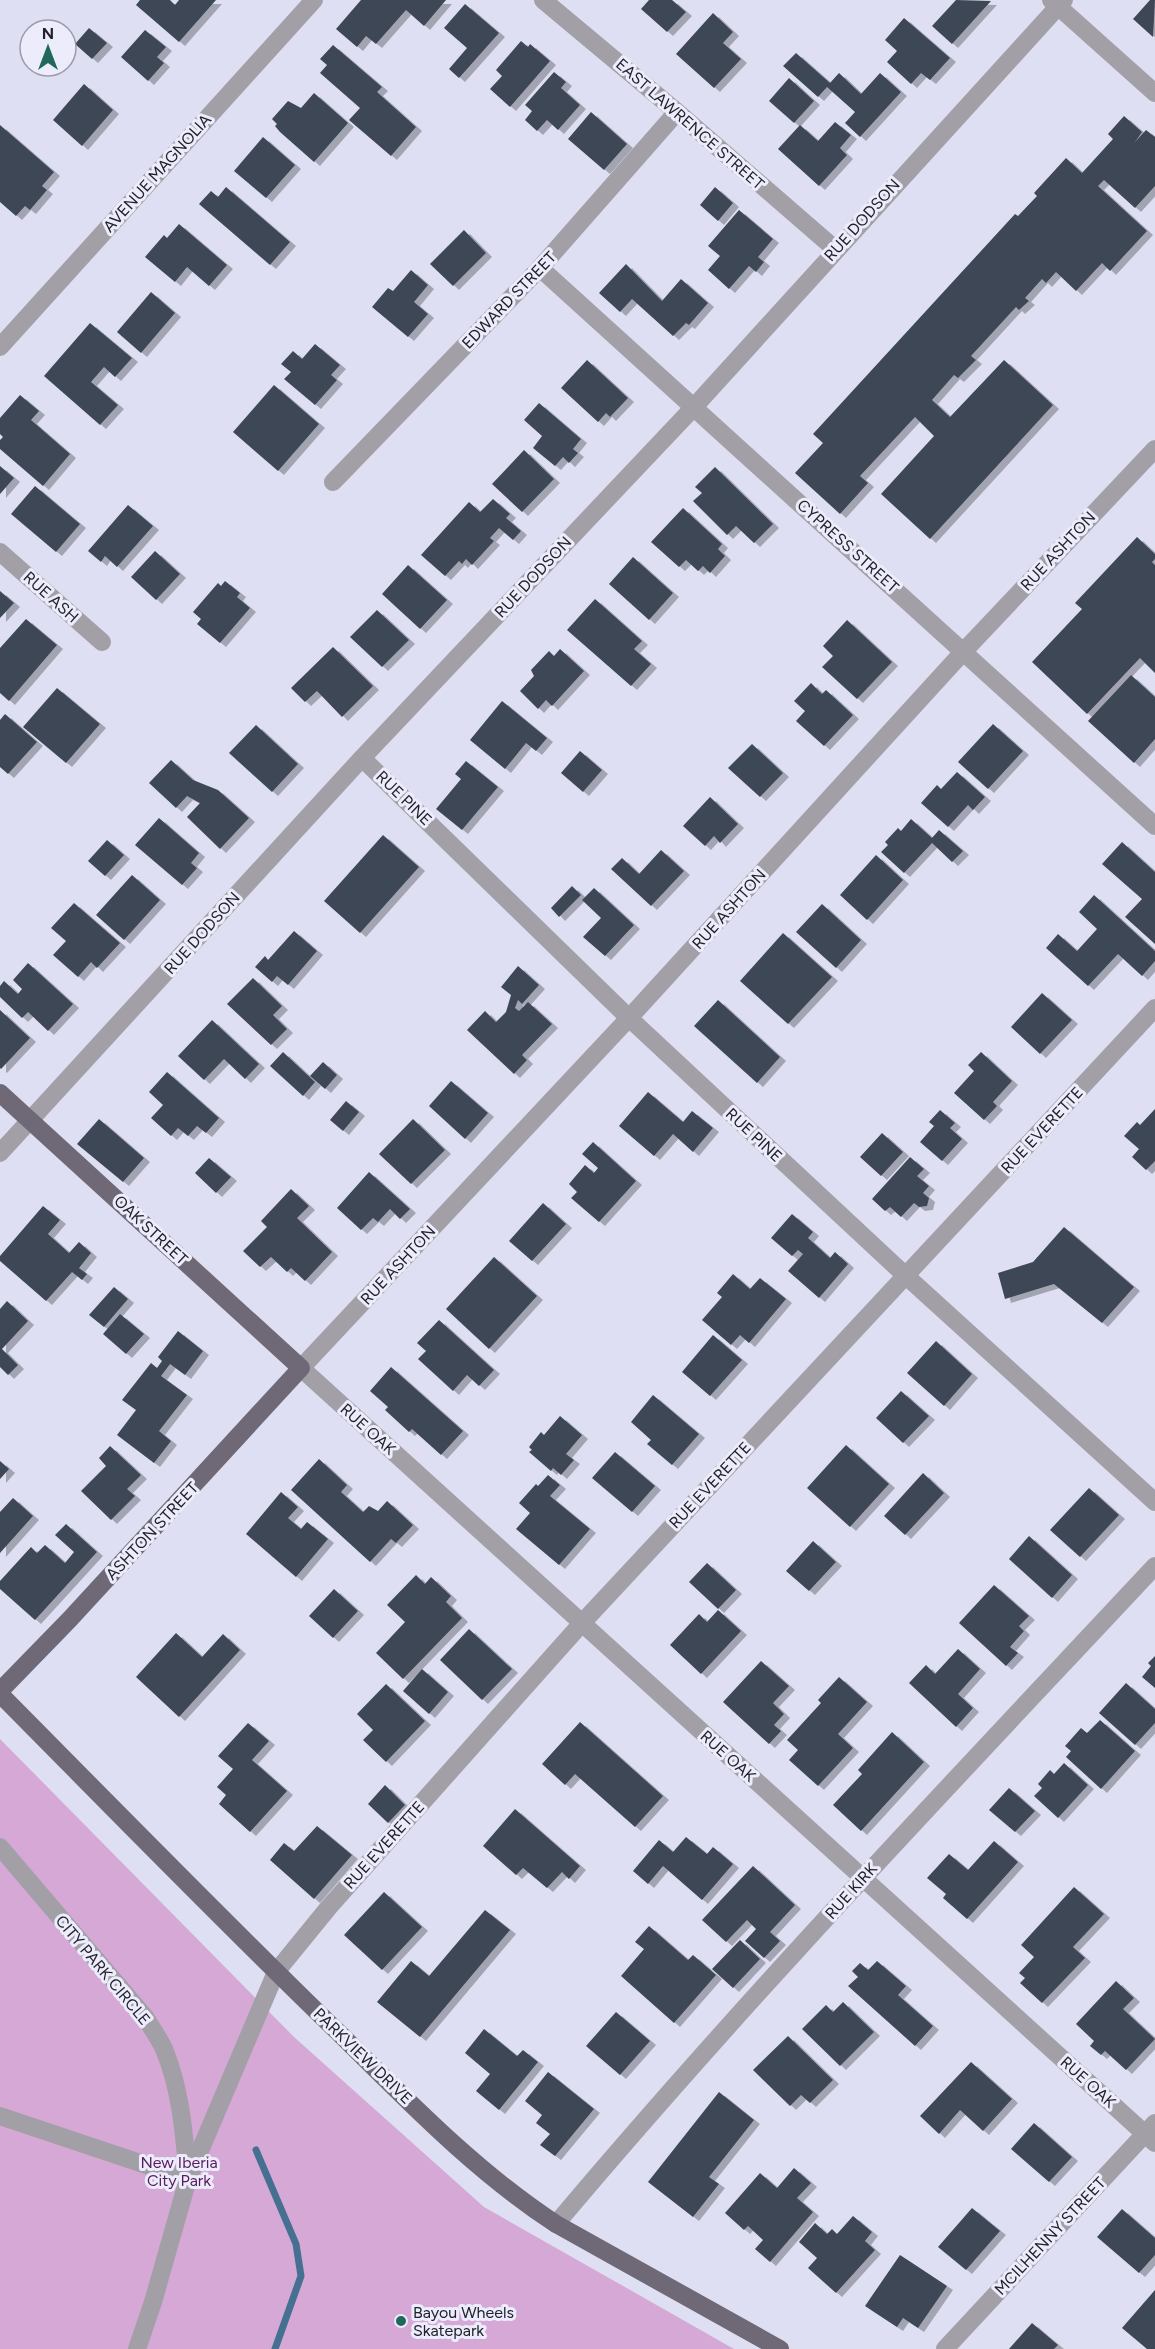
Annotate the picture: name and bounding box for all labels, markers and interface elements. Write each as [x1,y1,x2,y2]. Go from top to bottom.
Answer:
north arrow [18,18,78,78]
text: N [42,24,54,43]
street label: EAST LAWRENCE STREET [612,54,768,194]
street label: AVENUE MAGNOLIA [99,110,215,236]
street label: RUE DODSON [820,175,904,265]
street label: EDWARD STREET [458,247,560,352]
street label: CYPRESS STREET [793,495,903,597]
street label: RUE ASHTON [1017,508,1099,594]
street label: RUE DODSON [491,533,575,621]
street label: RUE ASH [20,567,82,627]
street label: RUE PINE [372,767,436,829]
street label: RUE ASHTON [688,865,770,953]
street label: RUE DODSON [160,888,244,978]
street label: RUE EVERETTE [997,1083,1087,1177]
street label: RUE PINE [722,1104,786,1166]
street label: OAK STREET [110,1191,192,1269]
street label: RUE ASHTON [357,1222,439,1308]
street label: RUE OAK [336,1399,400,1459]
street label: RUE EVERETTE [665,1438,755,1532]
street label: ASHTON STREET [102,1478,202,1584]
street label: RUE OAK [696,1726,760,1786]
street label: RUE EVERETTE [340,1797,428,1893]
street label: RUE KIRK [821,1859,881,1923]
street label: CITY PARK CIRCLE [52,1911,154,2029]
street label: PARKVIEW DRIVE [310,2004,416,2108]
street label: RUE OAK [1056,2052,1120,2112]
park label: New Iberia City Park [140,2153,218,2190]
street label: MCILHENNY STREET [991,2173,1110,2299]
place label: Bayou Wheels Skatepark [413,2303,514,2340]
marker: Bayou Wheels Skatepark [394,2314,408,2328]

